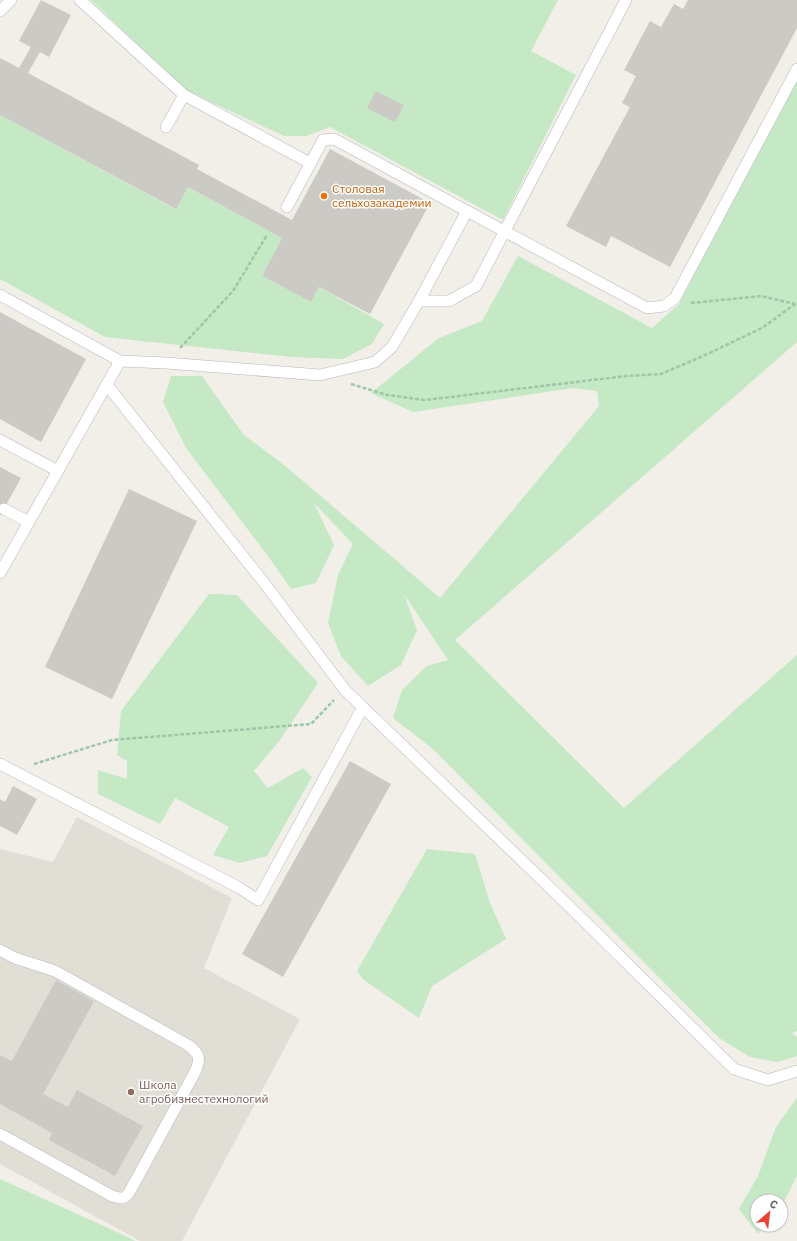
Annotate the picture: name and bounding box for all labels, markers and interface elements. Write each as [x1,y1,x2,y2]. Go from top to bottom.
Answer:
place label: Столовая сельхозакадемии [332,181,432,210]
marker: Столовая сельхозакадемии [319,191,329,201]
place label: Школа агробизнестехнологий [139,1077,269,1106]
marker: Школа агробизнестехнологий [126,1087,136,1097]
north arrow [749,1193,789,1233]
text: С [767,1196,780,1212]

